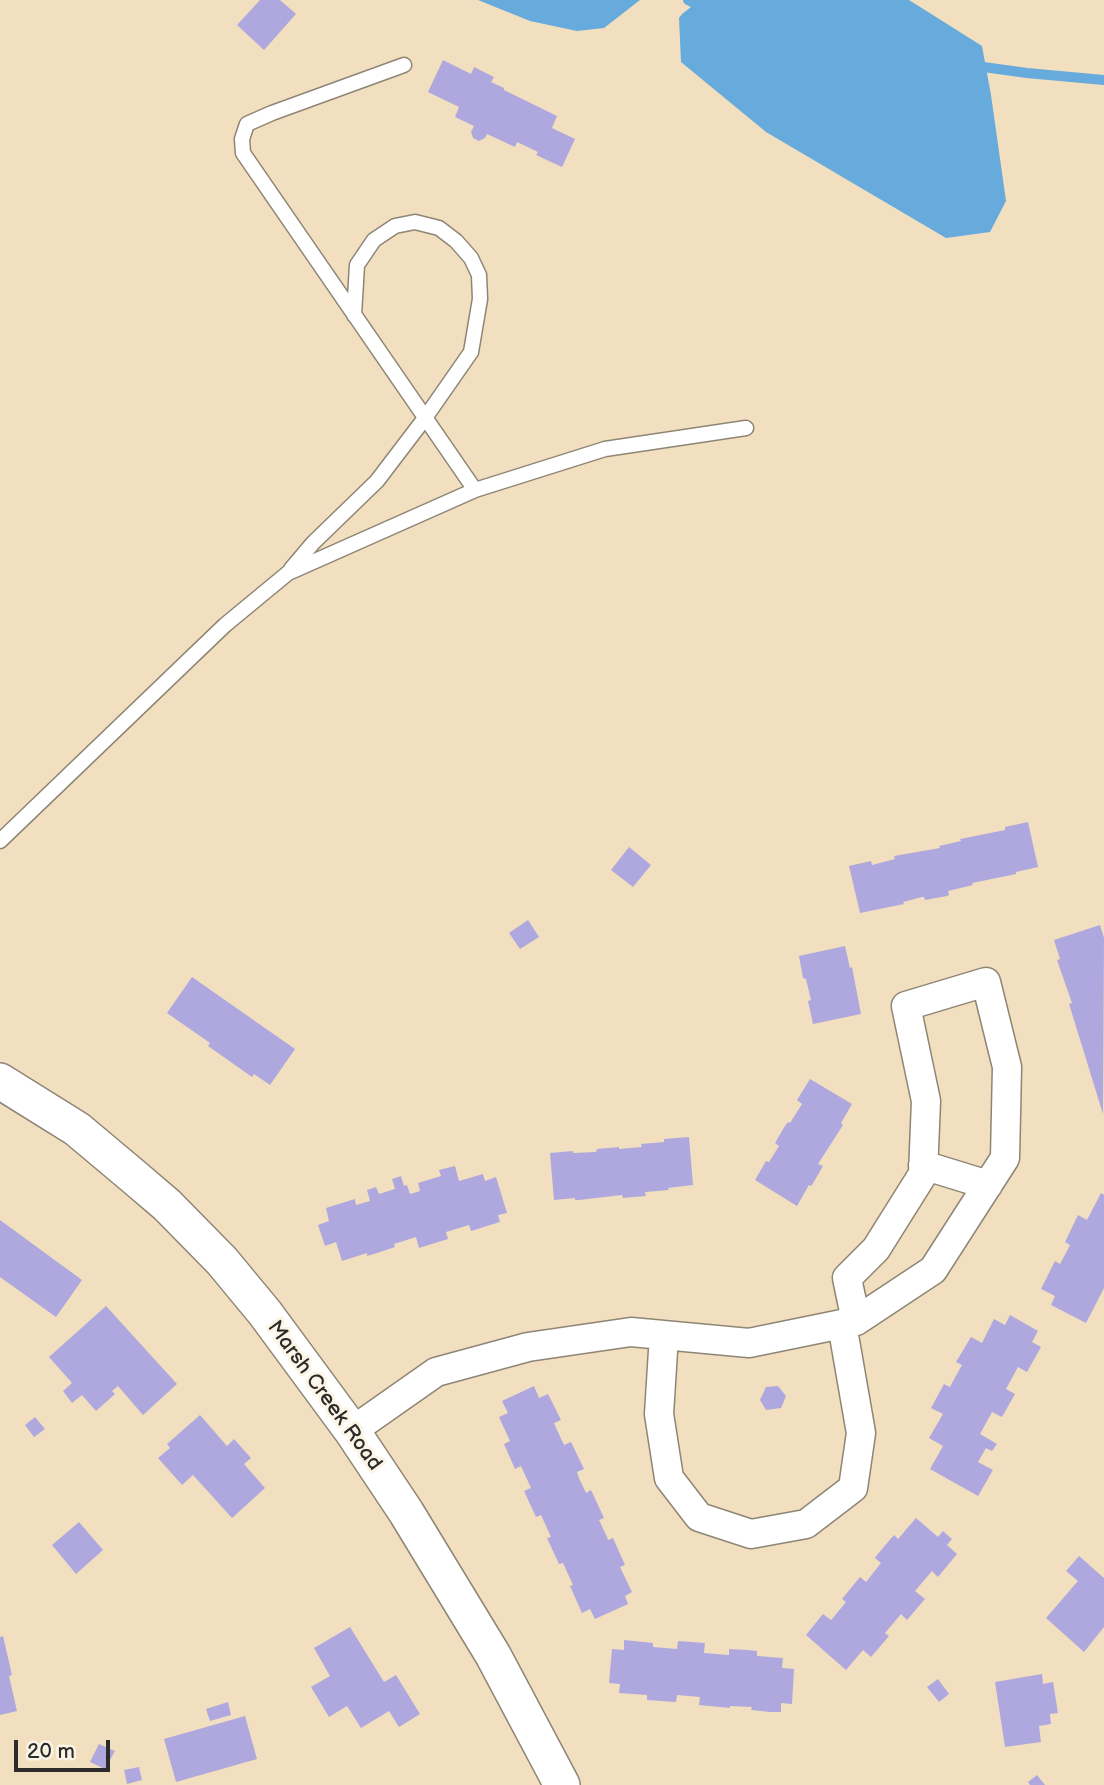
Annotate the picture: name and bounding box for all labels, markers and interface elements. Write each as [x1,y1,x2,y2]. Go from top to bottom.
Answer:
street label: Marsh Creek Road [261,1316,387,1476]
scale bar [18,1726,114,1770]
text: 20 m [27,1739,75,1764]

